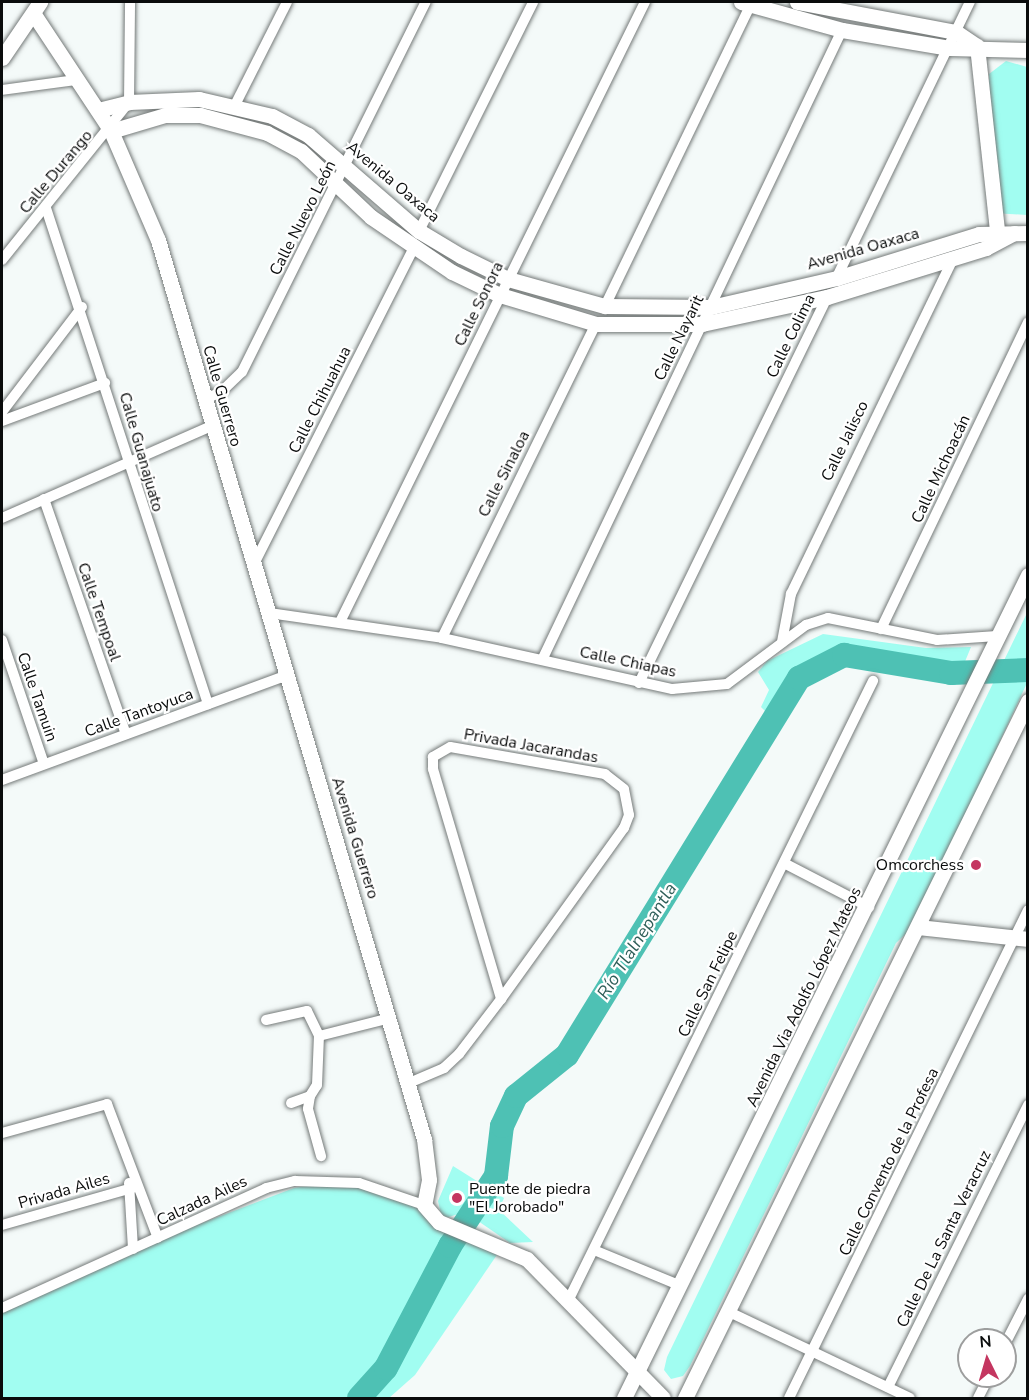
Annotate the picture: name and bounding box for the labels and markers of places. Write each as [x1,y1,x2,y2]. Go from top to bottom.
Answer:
place label: Omcorchess [876,855,964,875]
marker: Omcorchess [969,858,983,872]
place label: Puente de piedra "El Jorobado" [469,1179,591,1217]
marker: Puente de piedra "El Jorobado" [450,1191,464,1205]

